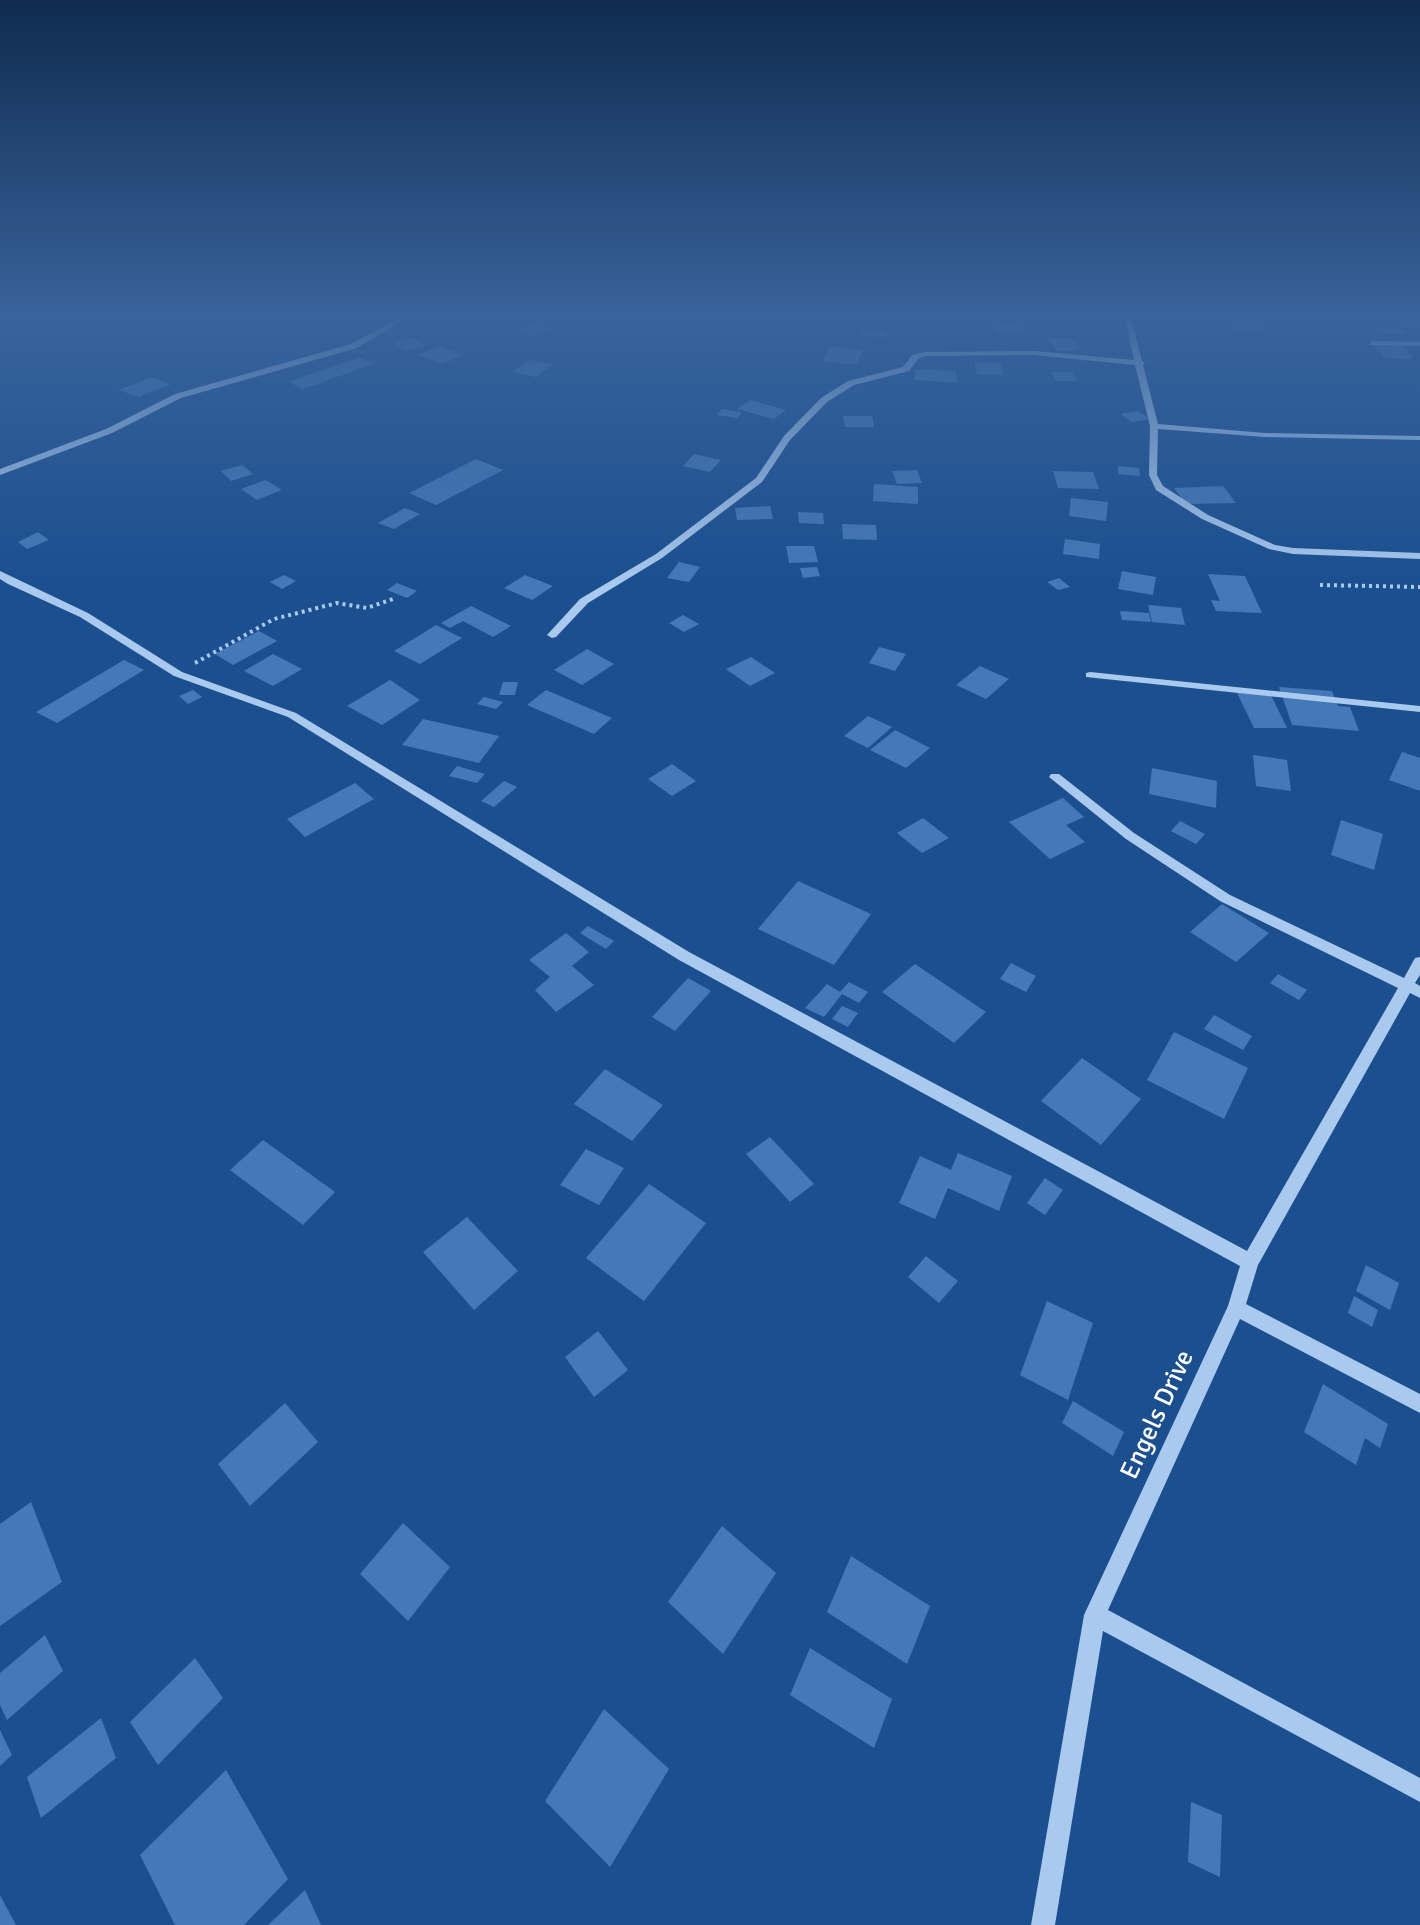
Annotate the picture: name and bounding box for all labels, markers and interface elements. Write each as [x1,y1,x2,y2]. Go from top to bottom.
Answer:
street label: Engels Drive [1115,1346,1201,1484]

